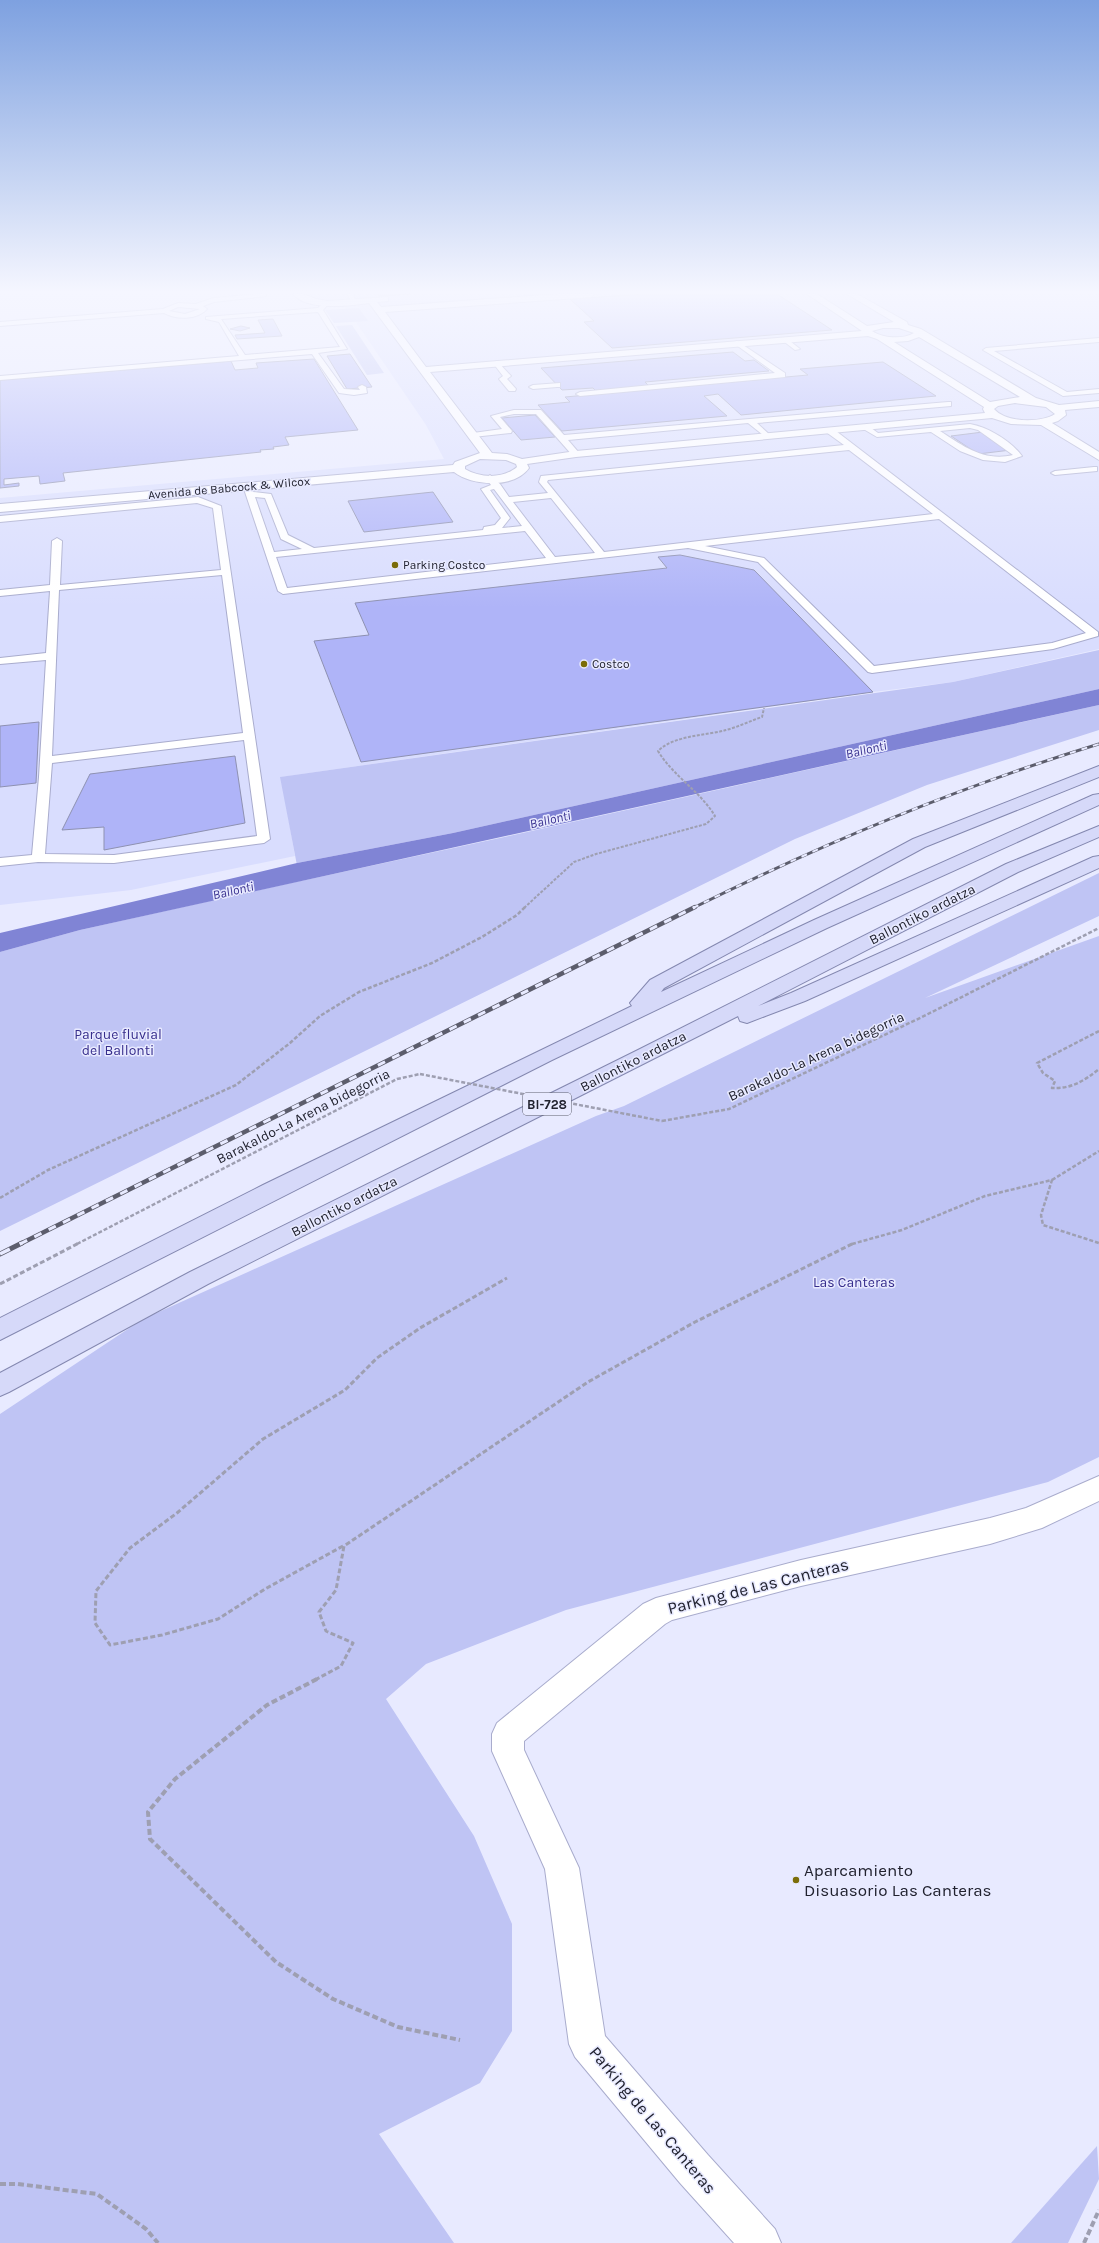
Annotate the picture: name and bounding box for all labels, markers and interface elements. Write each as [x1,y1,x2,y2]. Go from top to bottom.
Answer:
street label: Avenida de Babcock & Wilcox [147,474,311,502]
place label: Parking Costco [403,558,485,572]
marker: Parking Costco [390,560,400,570]
place label: Costco [592,657,629,671]
marker: Costco [579,659,589,669]
water label: Ballonti [844,737,889,761]
water label: Ballonti [528,807,573,831]
water label: Ballonti [211,878,256,902]
street label: Ballontiko ardatza [866,880,978,949]
street label: Barakaldo-La Arena bidegorria [725,1008,907,1105]
park label: Parque fluvial del Ballonti [74,1026,162,1059]
street label: Ballontiko ardatza [577,1027,689,1096]
street label: Barakaldo-La Arena bidegorria [214,1065,393,1168]
road number: BI-728 [523,1093,571,1115]
street label: Ballontiko ardatza [288,1172,400,1241]
park label: Las Canteras [813,1274,895,1291]
street label: Parking de Las Canteras [665,1554,851,1618]
place label: Aparcamiento Disuasorio Las Canteras [804,1860,992,1900]
marker: Aparcamiento Disuasorio Las Canteras [791,1875,801,1885]
street label: Parking de Las Canteras [586,2042,720,2198]

